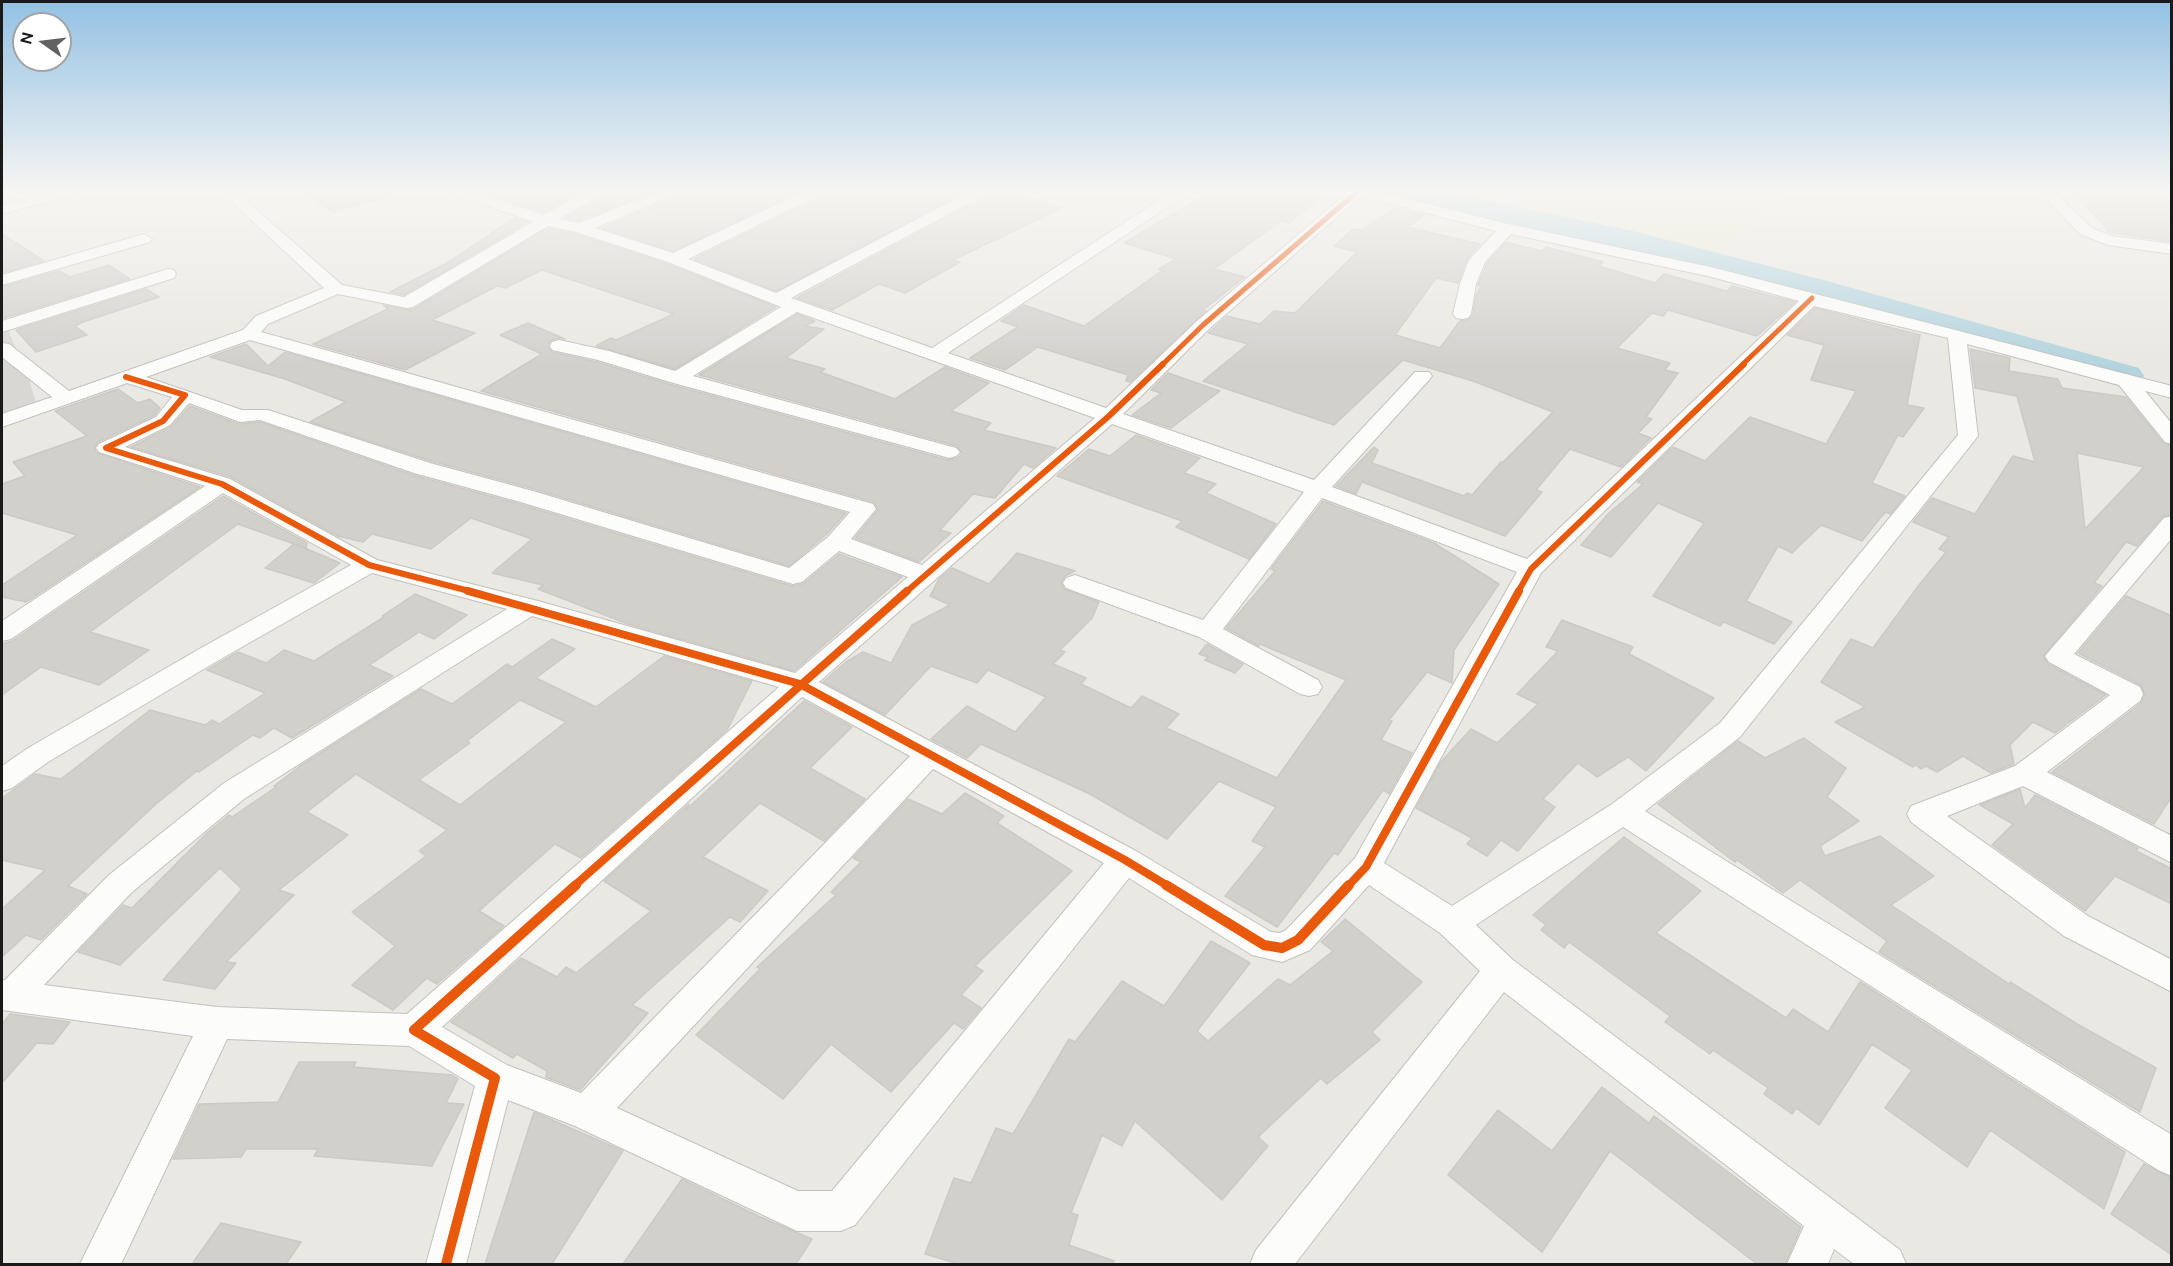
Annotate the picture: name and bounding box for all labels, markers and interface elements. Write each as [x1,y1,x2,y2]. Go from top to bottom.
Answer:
north arrow [12,12,72,72]
text: N [16,30,37,46]

